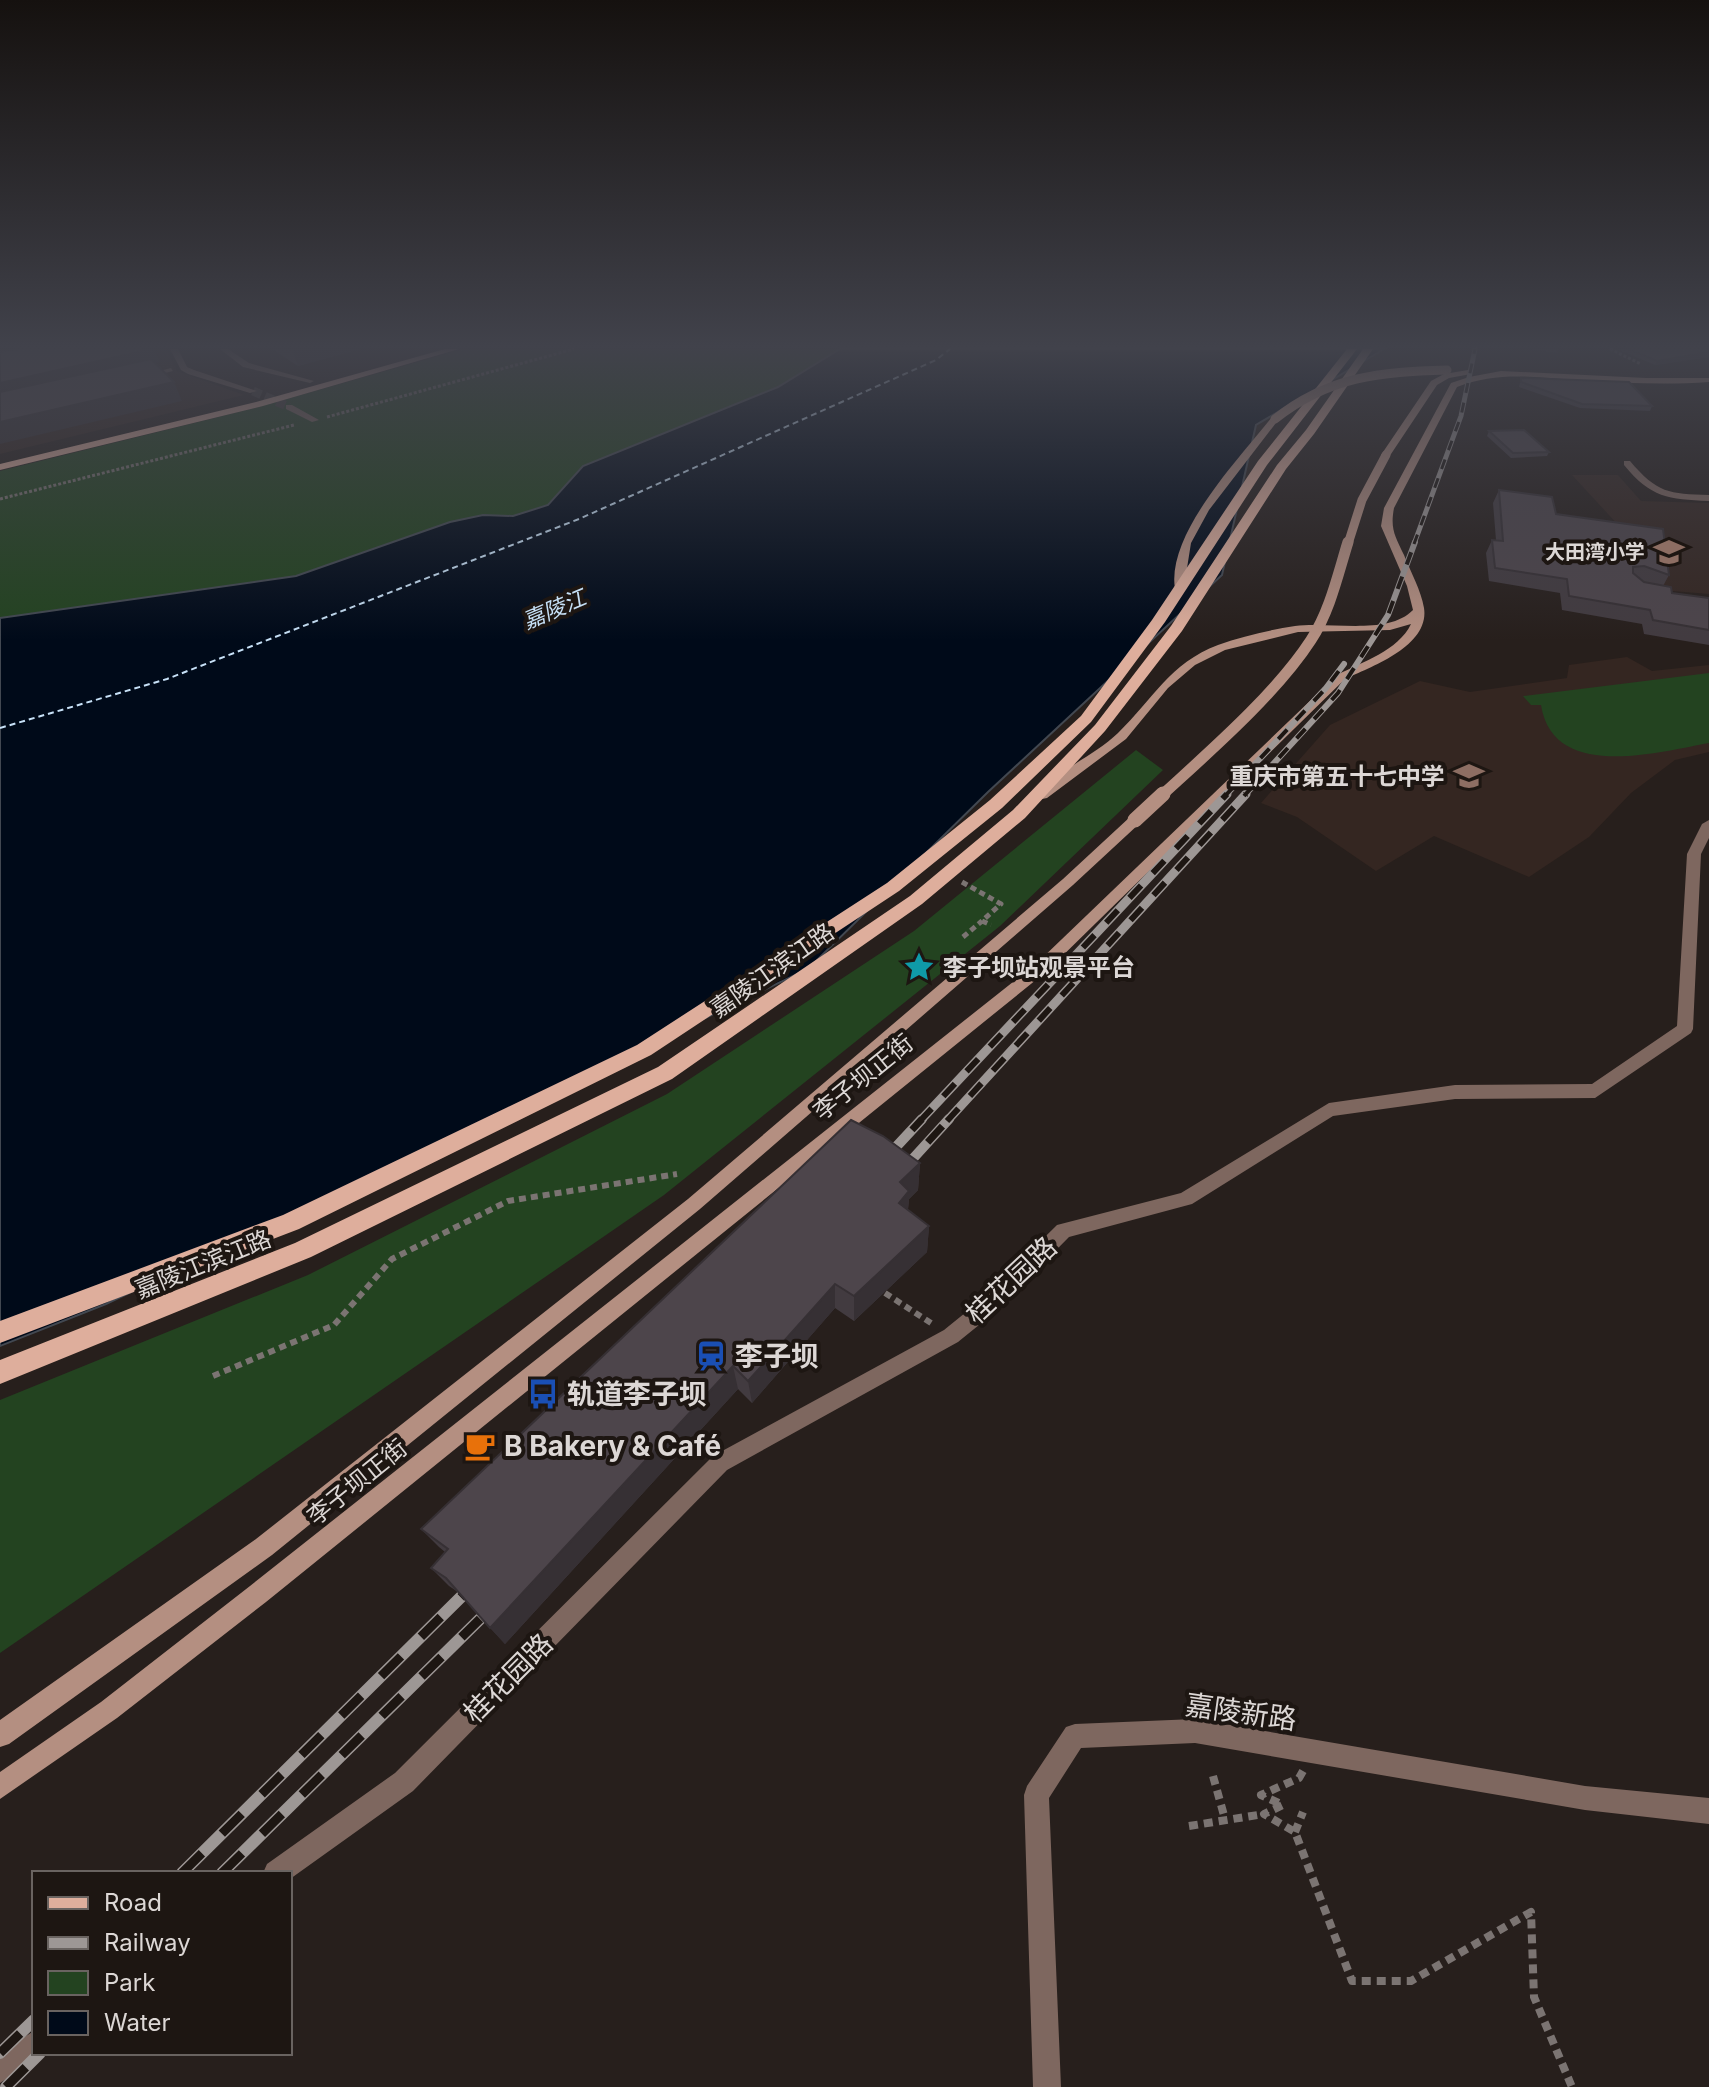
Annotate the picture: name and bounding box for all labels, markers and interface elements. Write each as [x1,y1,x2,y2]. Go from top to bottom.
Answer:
school or university icon: 大田湾小学 [1652,535,1686,569]
place label: 大田湾小学 [1545,540,1645,564]
water label: 嘉陵江 [519,583,591,634]
school or university icon: 重庆市第五十七中学 [1452,759,1486,793]
place label: 重庆市第五十七中学 [1229,762,1445,791]
street label: 嘉陵江滨江路 [705,917,839,1023]
place icon: 李子坝站观景平台 [902,950,936,984]
place label: 李子坝站观景平台 [943,953,1135,982]
street label: 李子坝正街 [807,1028,919,1126]
street label: 嘉陵江滨江路 [131,1224,275,1304]
street label: 桂花园路 [958,1229,1064,1331]
station icon: 李子坝 [694,1339,728,1373]
place label: 李子坝 [735,1339,819,1373]
bus stop icon: 轨道李子坝 [526,1377,560,1411]
place label: 轨道李子坝 [567,1377,707,1411]
cafe icon: B Bakery & Café [463,1429,497,1463]
place label: B Bakery & Café [504,1429,721,1463]
street label: 李子坝正街 [301,1433,413,1531]
street label: 桂花园路 [456,1626,560,1730]
street label: 嘉陵新路 [1183,1687,1299,1737]
legend [32,1871,292,2055]
text: Road [104,1888,162,1917]
text: Railway [104,1928,191,1957]
text: Park [104,1968,155,1997]
text: Water [104,2008,171,2037]

